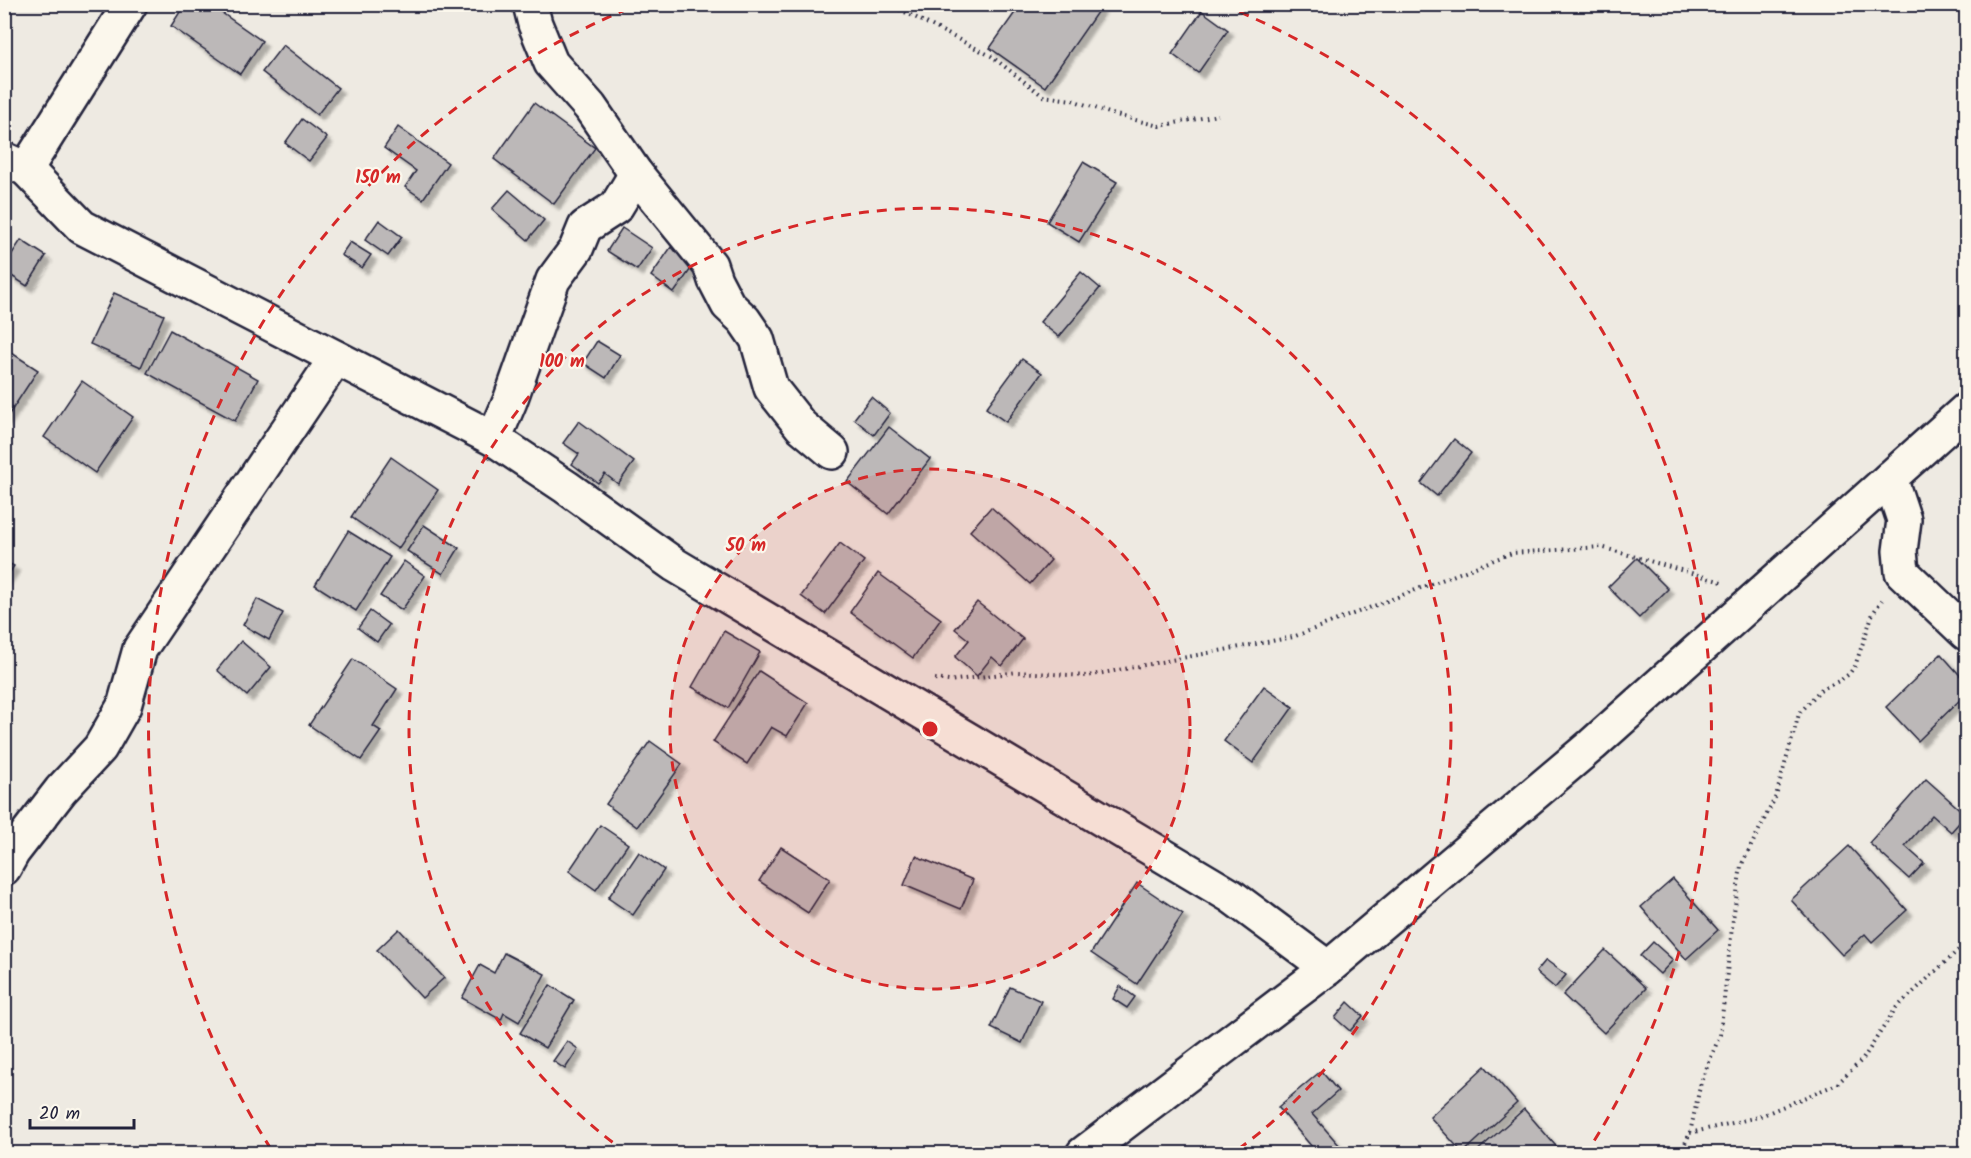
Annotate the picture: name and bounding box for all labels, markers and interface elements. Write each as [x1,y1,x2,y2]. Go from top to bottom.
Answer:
text: 150 m [355,164,401,193]
text: 100 m [539,348,585,377]
text: 50 m [725,532,766,561]
centre of rings [920,719,940,739]
scale bar [30,1092,134,1130]
text: 20 m [39,1100,80,1129]

